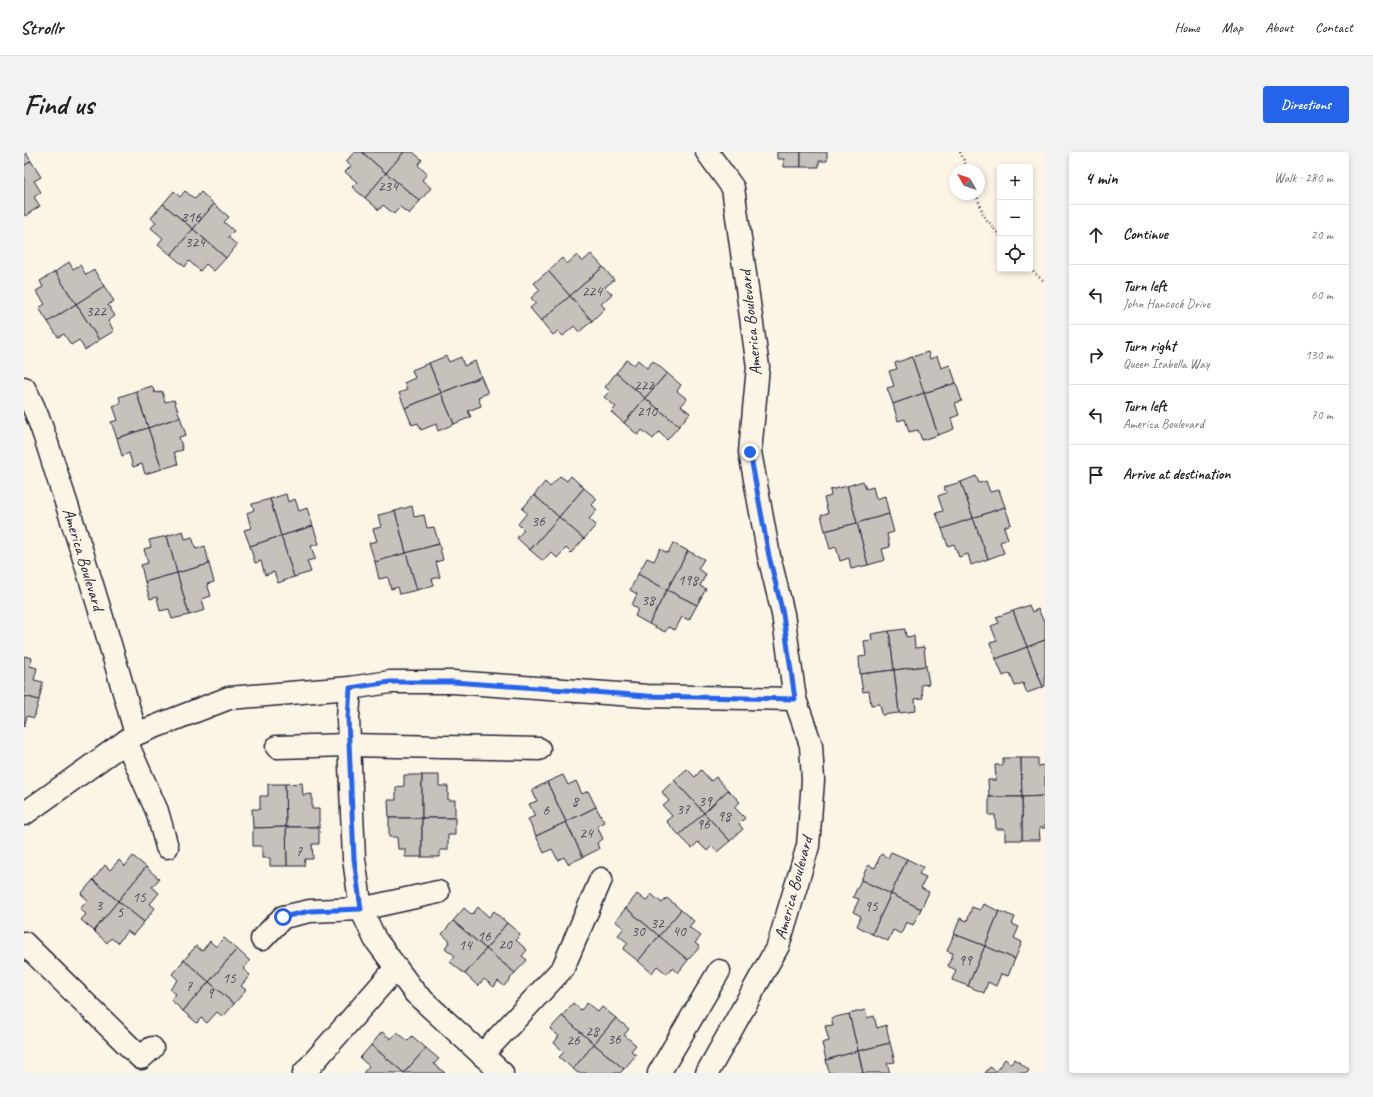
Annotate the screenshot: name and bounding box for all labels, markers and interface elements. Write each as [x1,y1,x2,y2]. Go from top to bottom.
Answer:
text: Strollr [20,16,63,40]
text: Home [1174,19,1200,36]
text: Map [1222,19,1243,36]
text: About [1265,19,1293,36]
text: Contact [1315,19,1353,36]
button: Directions [1263,86,1349,123]
text: Find us [24,87,94,122]
north arrow [949,164,985,200]
map controls [997,164,1033,272]
button: + [997,164,1033,200]
text: 4 min [1085,168,1118,189]
text: Walk · 280 m [1274,170,1333,186]
house number: 234 [378,177,399,196]
button: − [997,200,1033,236]
house number: 316 [181,208,202,227]
icon: ahead [1085,224,1107,246]
text: Continue [1123,225,1168,244]
text: 20 m [1311,227,1333,243]
house number: 324 [185,233,206,252]
button: locate [997,236,1033,272]
street label: America Boulevard [734,267,766,377]
text: Turn left [1123,277,1166,296]
house number: 224 [582,282,603,301]
icon: left [1085,284,1107,306]
text: 60 m [1311,287,1333,303]
text: John Hancock Drive [1123,296,1210,312]
house number: 322 [86,302,107,321]
text: Turn right [1123,337,1176,356]
icon: right [1085,344,1107,366]
text: 130 m [1305,347,1333,363]
text: Queen Isabella Way [1123,356,1209,372]
house number: 222 [634,376,655,395]
text: Turn left [1123,397,1166,416]
house number: 210 [637,402,658,421]
icon: left [1085,404,1107,426]
text: 70 m [1311,407,1333,423]
text: America Boulevard [1123,416,1204,432]
route end [741,443,759,461]
icon: arrive [1085,464,1107,486]
text: Arrive at destination [1123,465,1230,484]
street label: America Boulevard [58,506,110,615]
house number: 36 [531,512,546,531]
house number: 198 [678,571,699,590]
house number: 38 [641,591,656,610]
house number: 8 [572,792,580,811]
house number: 39 [698,792,713,811]
house number: 37 [676,800,691,819]
house number: 6 [543,801,551,820]
house number: 98 [717,807,732,826]
house number: 96 [696,815,711,834]
house number: 24 [579,824,594,843]
street label: America Boulevard [770,832,818,942]
house number: 7 [296,842,304,861]
house number: 15 [132,888,147,907]
house number: 3 [96,896,104,915]
house number: 95 [864,897,879,916]
house number: 5 [117,903,125,922]
route start [274,908,292,926]
house number: 32 [650,914,665,933]
house number: 30 [631,922,646,941]
house number: 40 [672,922,687,941]
house number: 16 [477,927,492,946]
house number: 20 [498,935,513,954]
house number: 14 [458,936,473,955]
house number: 99 [958,951,973,970]
house number: 15 [222,969,237,988]
house number: 7 [186,977,194,996]
house number: 9 [207,984,215,1003]
house number: 28 [585,1022,600,1041]
house number: 36 [607,1030,622,1049]
house number: 26 [566,1031,581,1050]

